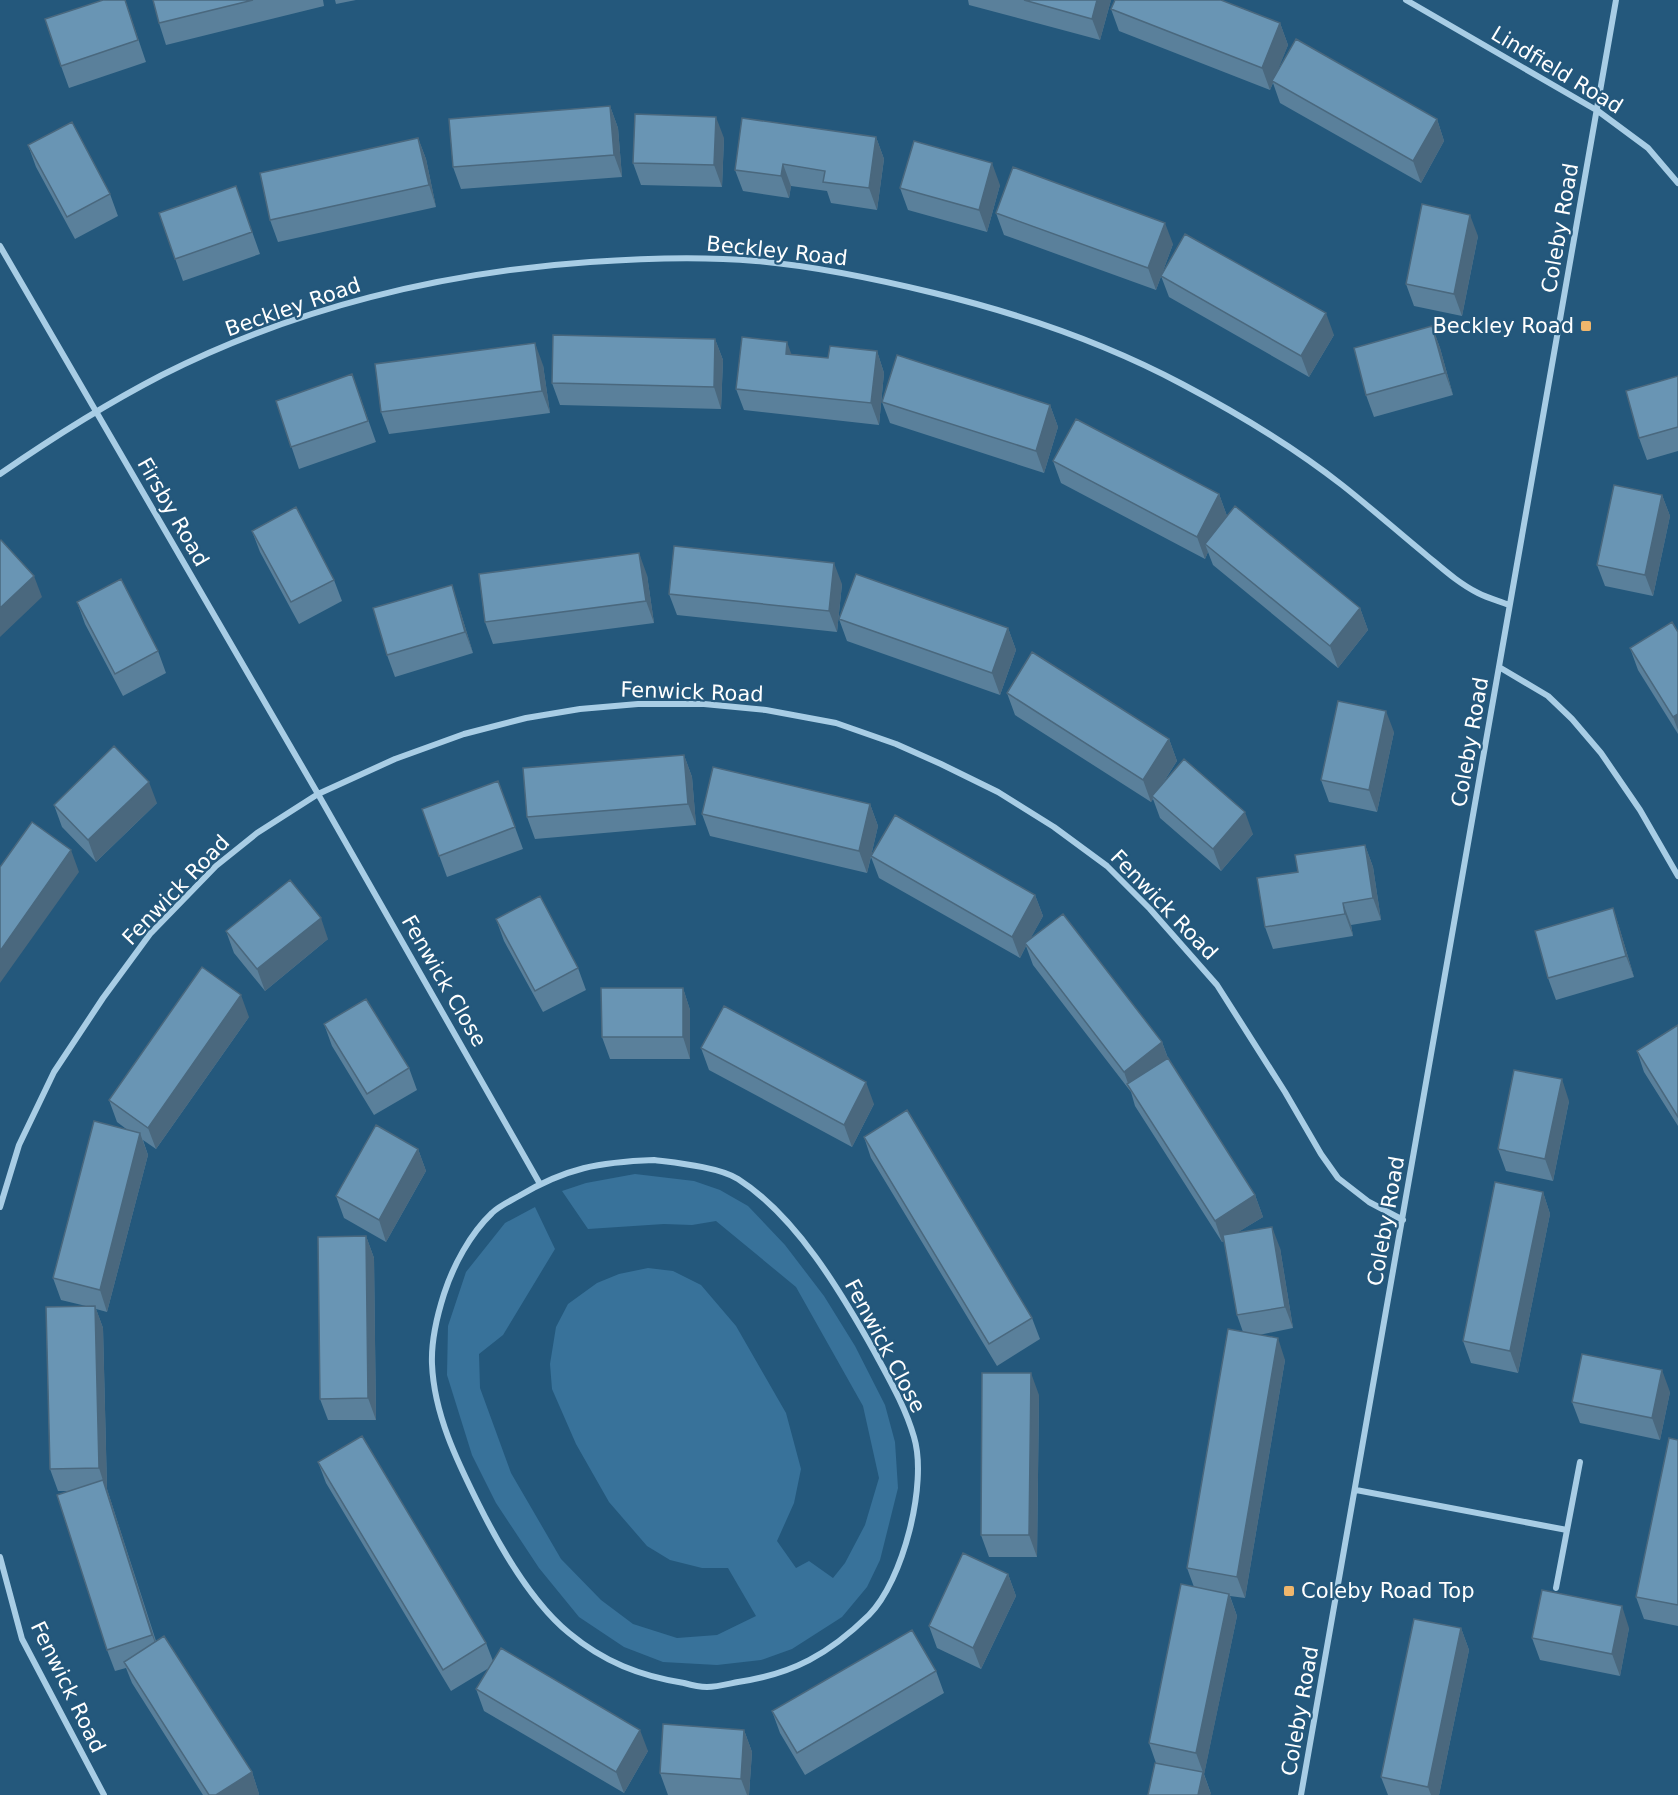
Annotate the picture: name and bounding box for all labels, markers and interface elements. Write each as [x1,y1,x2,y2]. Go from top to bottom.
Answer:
street label: Lindfield Road [1487,21,1627,119]
street label: Coleby Road [1537,161,1583,295]
street label: Beckley Road [705,232,849,270]
street label: Beckley Road [222,273,364,341]
place label: Beckley Road [1432,314,1574,338]
marker: Beckley Road [1579,319,1593,333]
street label: Firsby Road [132,454,214,570]
street label: Coleby Road [1447,675,1493,809]
street label: Fenwick Road [620,678,764,706]
street label: Fenwick Road [118,830,234,950]
street label: Fenwick Road [1106,845,1222,965]
street label: Fenwick Close [397,911,491,1051]
street label: Coleby Road [1363,1154,1409,1288]
street label: Fenwick Close [840,1275,930,1417]
place label: Coleby Road Top [1301,1579,1475,1603]
marker: Coleby Road Top [1282,1584,1296,1598]
street label: Fenwick Road [26,1617,110,1757]
street label: Coleby Road [1277,1644,1323,1778]

